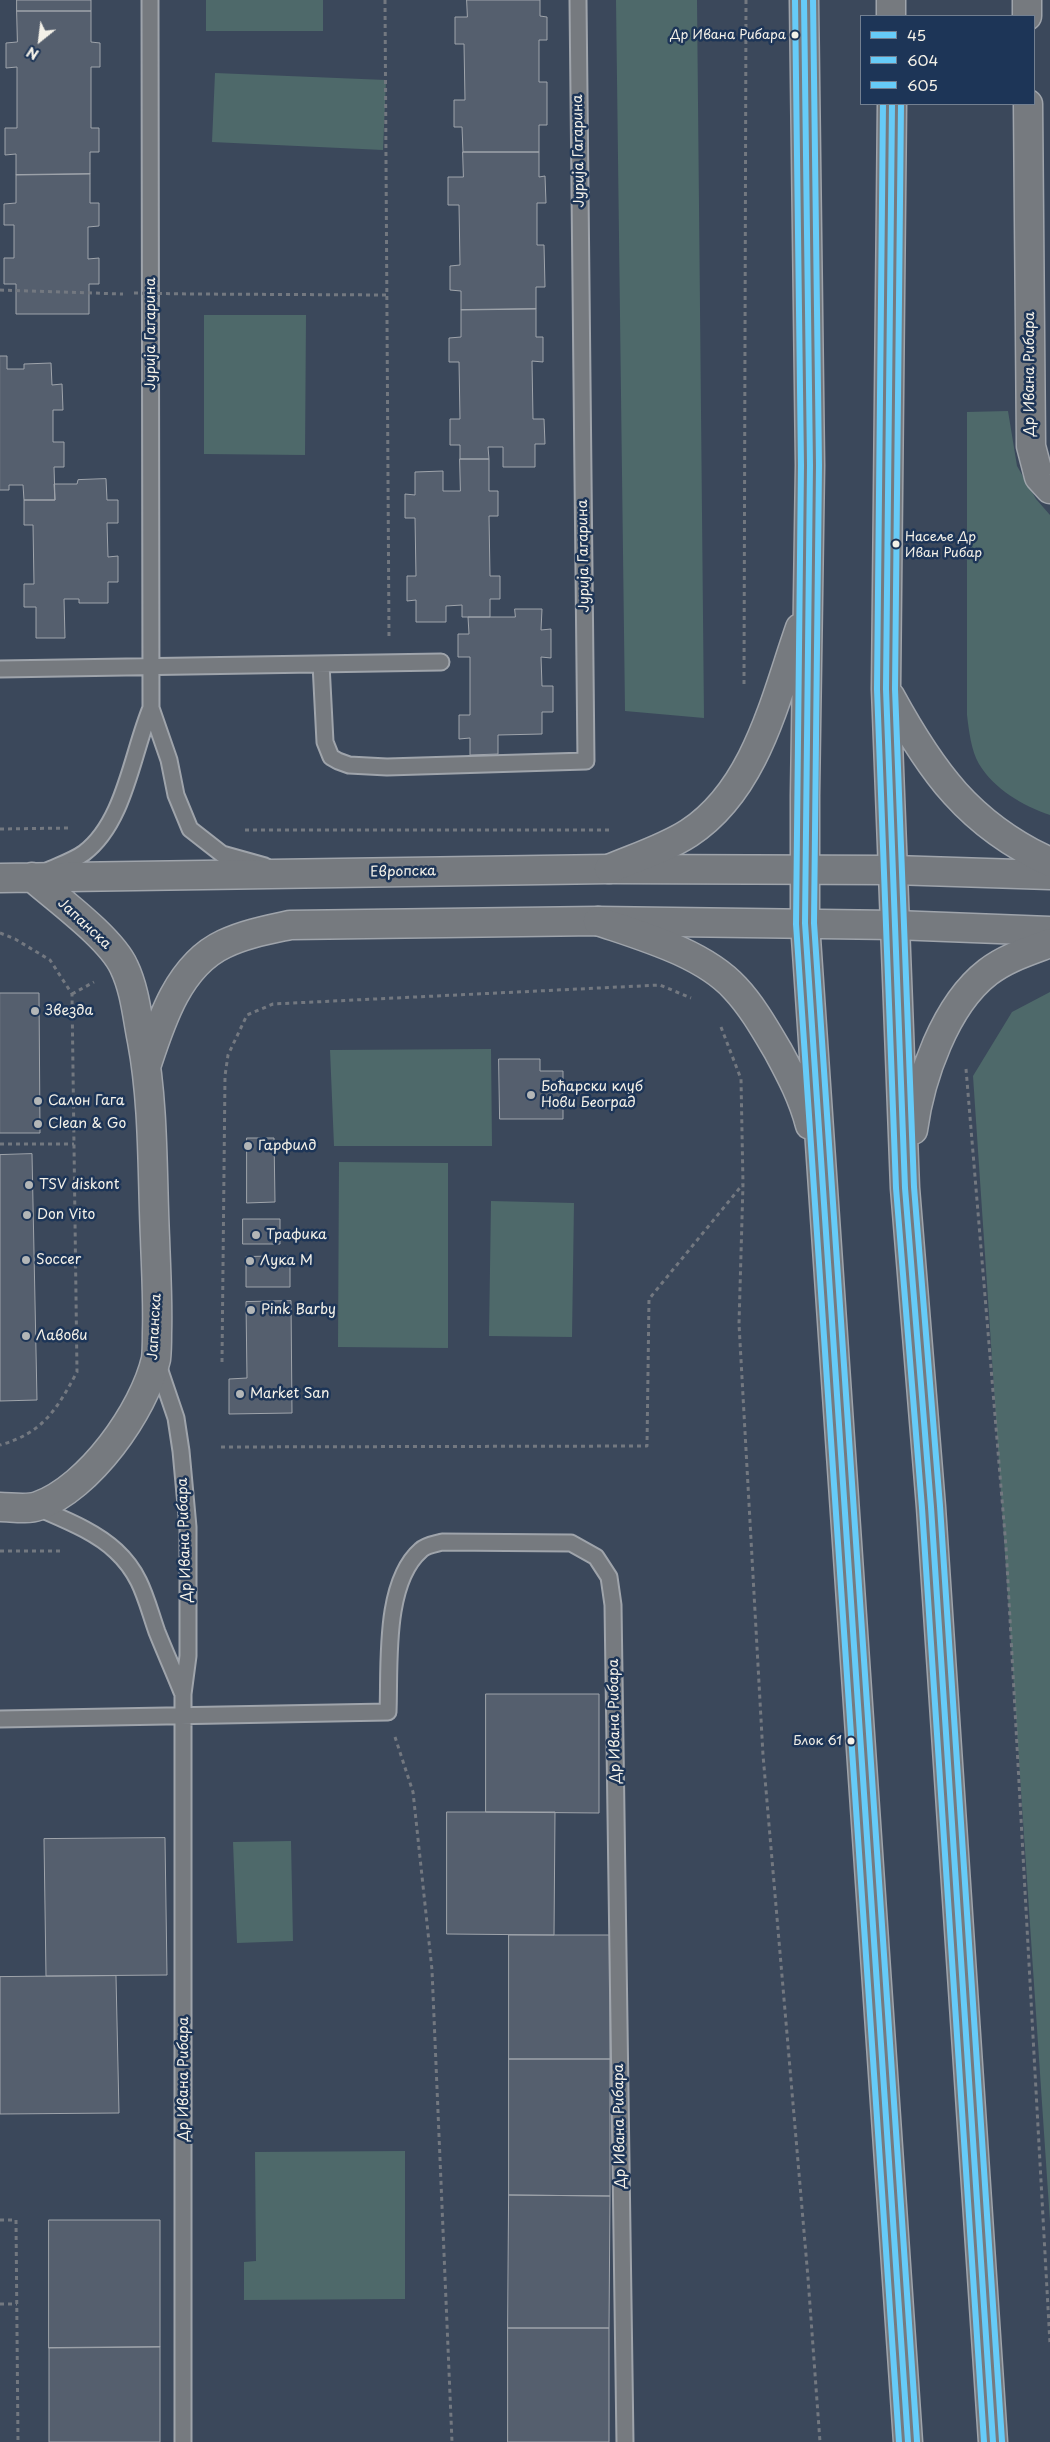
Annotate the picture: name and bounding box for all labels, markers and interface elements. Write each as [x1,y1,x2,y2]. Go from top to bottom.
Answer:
north arrow [15,15,65,65]
legend [860,15,1035,105]
text: 45 [907,23,926,46]
place label: Др Ивана Рибара [670,27,786,43]
marker: Др Ивана Рибара [790,30,800,40]
text: N [23,42,42,65]
text: 604 [907,48,938,71]
text: 605 [907,73,938,96]
street label: Јурија Гагарина [570,94,588,208]
street label: Јурија Гагарина [143,278,159,390]
street label: Др Ивана Рибара [1022,312,1038,436]
street label: Јурија Гагарина [575,499,593,613]
place label: Насеље Др Иван Рибар [905,529,982,560]
marker: Насеље Др Иван Рибар [891,539,901,549]
street label: Европска [370,863,436,881]
street label: Јапанска [54,895,114,953]
place label: Звезда [45,1003,93,1019]
marker: Звезда [29,1005,41,1017]
place label: Боћарски клуб Нови Београд [541,1079,643,1112]
marker: Боћарски клуб Нови Београд [525,1089,537,1101]
place label: Салон Гага [48,1093,125,1109]
marker: Салон Гага [32,1095,44,1107]
place label: Clean & Go [48,1116,126,1132]
marker: Clean & Go [32,1118,44,1130]
place label: Гарфилд [258,1138,316,1154]
marker: Гарфилд [242,1140,254,1152]
place label: TSV diskont [39,1177,119,1193]
marker: TSV diskont [23,1179,35,1191]
place label: Don Vito [37,1207,95,1223]
marker: Don Vito [21,1209,33,1221]
place label: Трафика [266,1227,327,1243]
marker: Трафика [250,1229,262,1241]
place label: Soccer [36,1252,81,1268]
place label: Лука М [260,1253,313,1269]
marker: Soccer [20,1254,32,1266]
marker: Лука М [244,1255,256,1267]
street label: Јапанска [145,1293,165,1361]
place label: Pink Barby [261,1302,336,1318]
marker: Pink Barby [245,1304,257,1316]
place label: Лавови [36,1328,88,1344]
marker: Лавови [20,1330,32,1342]
place label: Market San [250,1386,329,1402]
marker: Market San [234,1388,246,1400]
street label: Др Ивана Рибара [174,1477,196,1603]
street label: Др Ивана Рибара [606,1659,624,1783]
place label: Блок 61 [793,1733,842,1749]
marker: Блок 61 [846,1736,856,1746]
street label: Др Ивана Рибара [176,2017,192,2141]
street label: Др Ивана Рибара [611,2064,629,2188]

